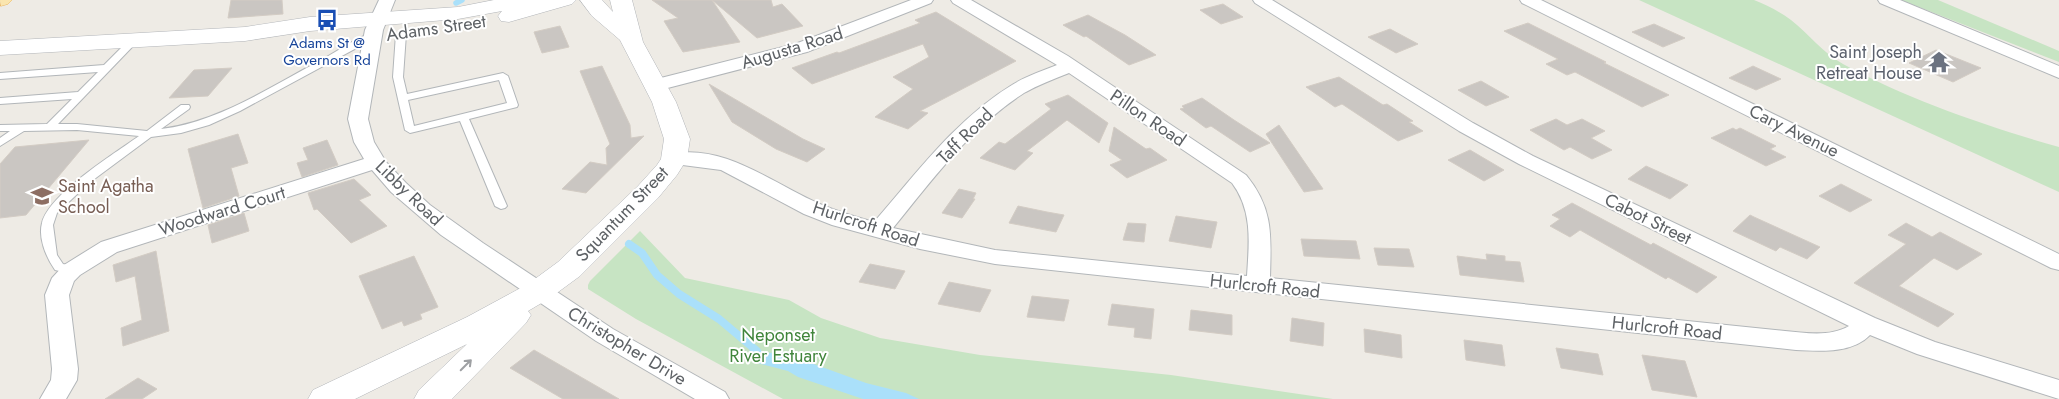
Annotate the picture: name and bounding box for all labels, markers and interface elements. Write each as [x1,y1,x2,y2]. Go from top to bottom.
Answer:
bus stop icon: Adams St @ Governors Rd [314,7,340,33]
street label: Adams Street [384,8,488,48]
street label: Augusta Road [738,20,846,76]
place label: Adams St @ Governors Rd [283,32,371,71]
place label: Saint Joseph Retreat House [1816,39,1922,86]
temple icon: Saint Joseph Retreat House [1926,49,1952,75]
street label: Pillon Road [1105,83,1191,153]
street label: Cary Avenue [1745,98,1843,164]
street label: Taff Road [931,102,999,170]
street label: Libby Road [369,154,449,232]
street label: Squantum Street [570,160,675,268]
place label: Saint Agatha School [58,173,154,220]
street label: Woodward Court [155,179,289,243]
school or university icon: Saint Agatha School [29,183,55,209]
street label: Cabot Street [1600,187,1696,252]
street label: Hurlcroft Road [809,195,923,253]
street label: Hurlcroft Road [1209,267,1321,305]
street label: Christopher Drive [563,300,691,392]
street label: Hurlcroft Road [1611,309,1723,347]
park label: Neponset River Estuary [729,322,827,369]
one-way arrow [459,359,472,371]

